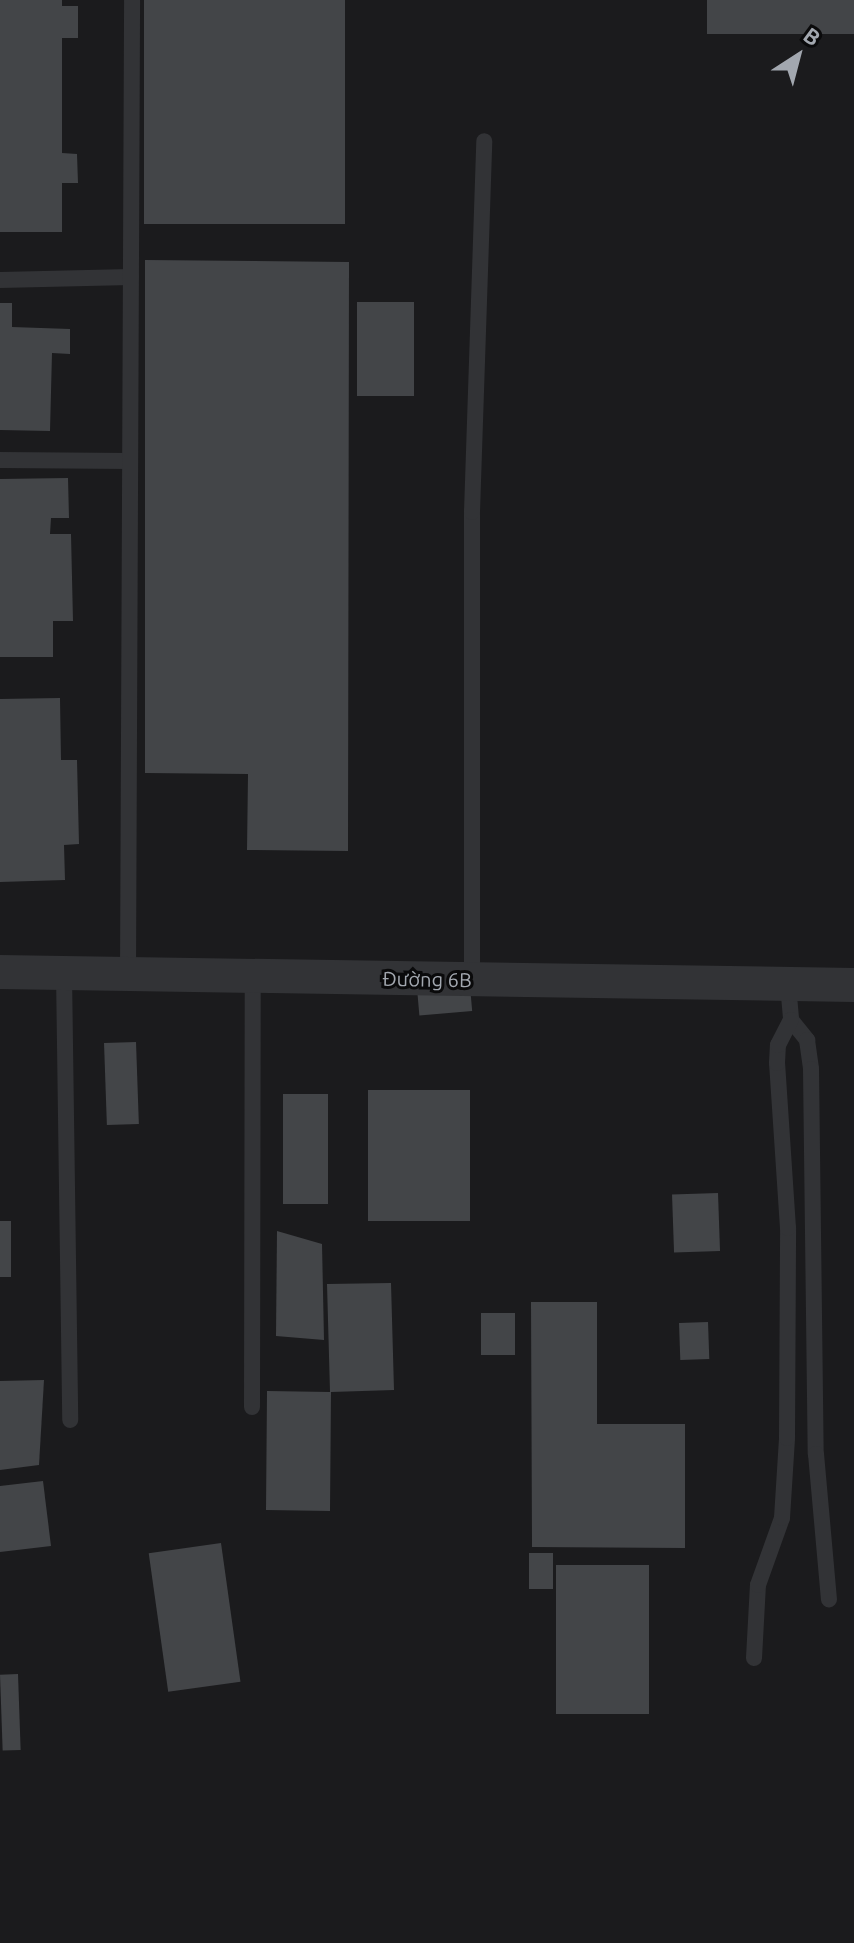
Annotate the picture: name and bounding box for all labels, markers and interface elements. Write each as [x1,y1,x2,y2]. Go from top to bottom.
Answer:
north arrow [758,16,838,96]
text: B [799,22,826,51]
street label: Đường 6B [382,966,472,992]

